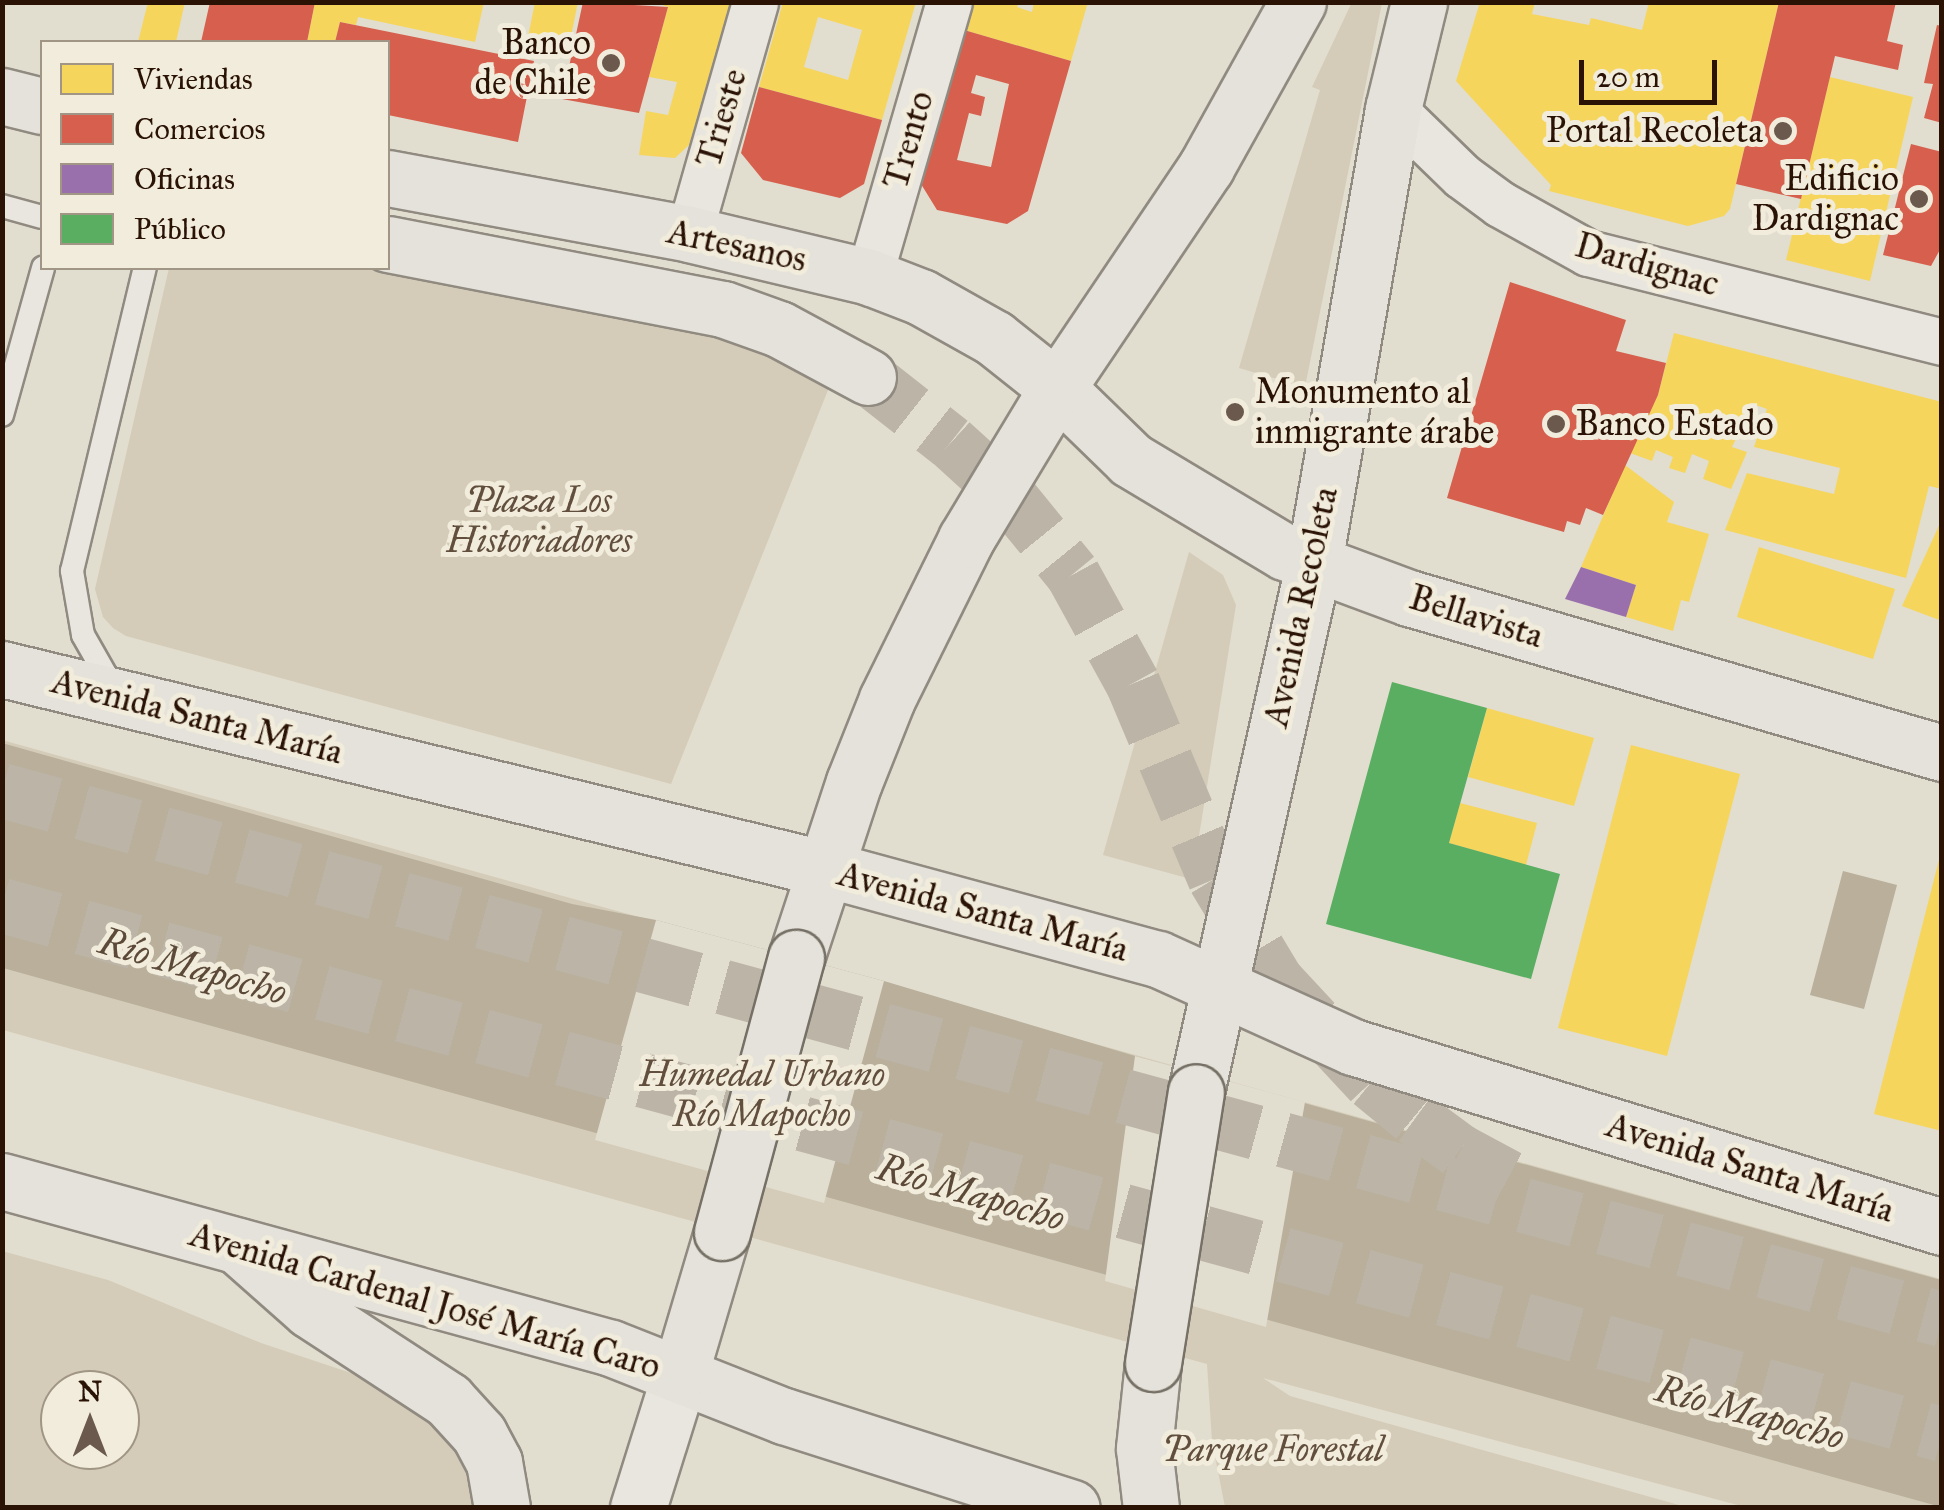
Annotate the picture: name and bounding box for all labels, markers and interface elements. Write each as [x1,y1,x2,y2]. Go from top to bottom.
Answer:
place label: Banco de Chile [474,22,591,104]
legend [40,40,390,270]
scale bar [1584,40,1722,102]
marker: Banco de Chile [600,52,622,74]
text: 20 m [1596,59,1660,95]
text: Viviendas [134,61,253,97]
street label: Trieste [688,64,756,172]
street label: Trento [875,86,943,194]
place label: Portal Recoleta [1546,110,1763,152]
text: Comercios [134,111,265,147]
marker: Portal Recoleta [1772,120,1794,142]
place label: Edificio Dardignac [1752,158,1899,240]
text: Oficinas [134,161,235,197]
marker: Edificio Dardignac [1908,188,1930,210]
text: Público [134,211,226,247]
street label: Artesanos [664,211,810,281]
street label: Dardignac [1570,225,1724,305]
place label: Monumento al inmigrante árabe [1255,371,1494,453]
marker: Monumento al inmigrante árabe [1224,401,1246,423]
place label: Banco Estado [1576,403,1774,445]
marker: Banco Estado [1545,413,1567,435]
park label: Plaza Los Historiadores [446,480,632,562]
street label: Avenida Recoleta [1255,483,1347,731]
street label: Bellavista [1404,577,1548,657]
street label: Avenida Santa María [47,661,347,773]
street label: Avenida Santa María [834,853,1132,971]
water label: Río Mapocho [94,918,292,1016]
park label: Humedal Urbano Río Mapocho [639,1054,885,1136]
street label: Avenida Santa María [1601,1104,1899,1232]
water label: Río Mapocho [872,1144,1070,1242]
street label: Avenida Cardenal José María Caro [185,1214,665,1388]
water label: Río Mapocho [1651,1366,1849,1460]
north arrow [40,1370,140,1470]
text: N [78,1374,102,1409]
park label: Parque Forestal [1162,1429,1384,1471]

